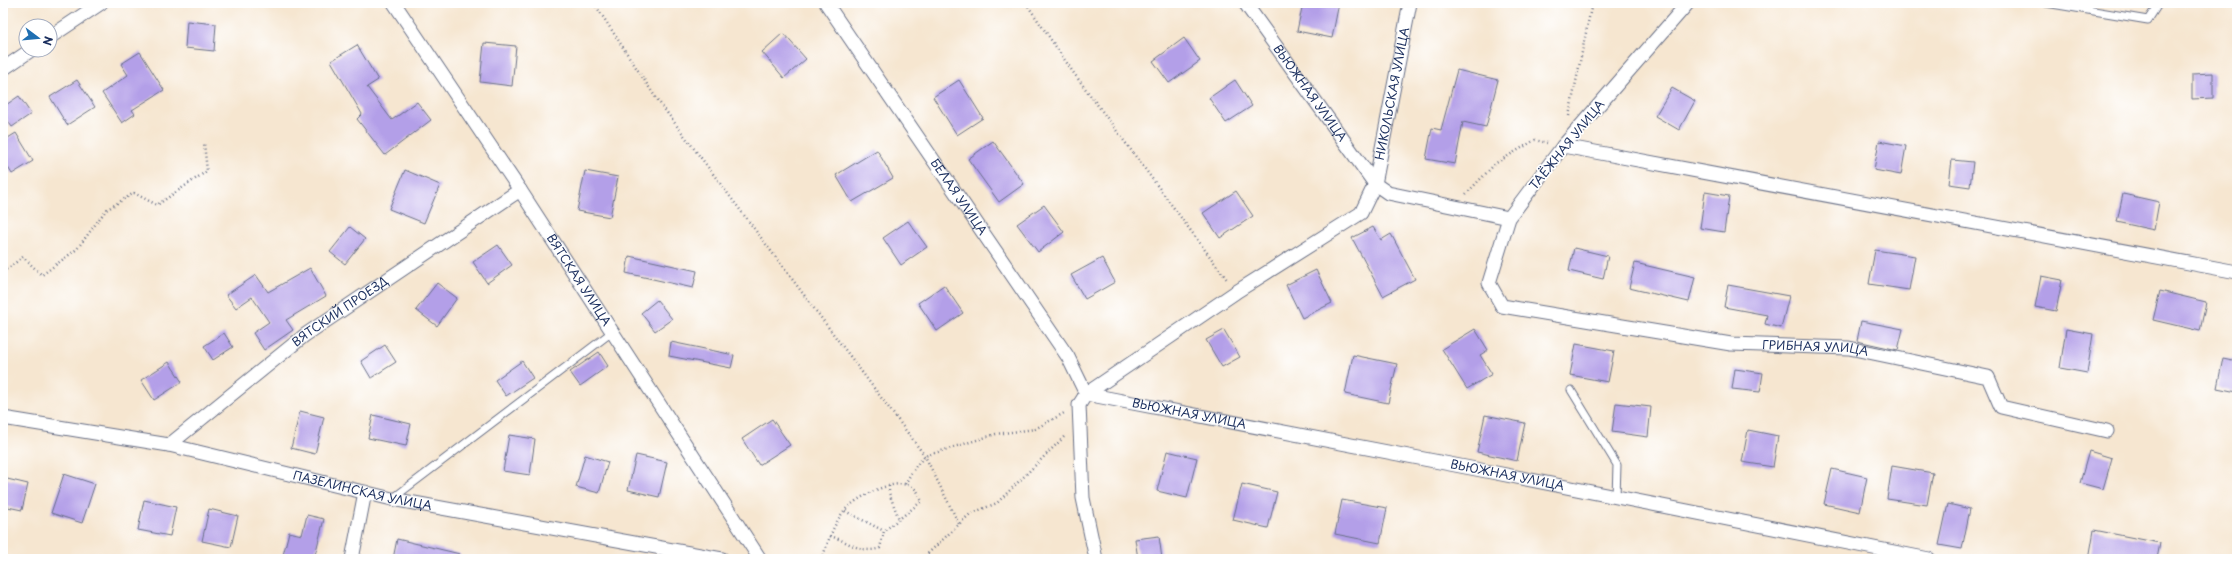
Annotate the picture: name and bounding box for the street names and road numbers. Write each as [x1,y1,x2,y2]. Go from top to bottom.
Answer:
street label: НИКОЛЬСКАЯ УЛИЦА [1370,25,1413,161]
street label: ВЬЮЖНАЯ УЛИЦА [1269,40,1352,145]
street label: ТАЁЖНАЯ УЛИЦА [1524,96,1608,193]
street label: БЕЛАЯ УЛИЦА [927,154,992,238]
street label: ВЯТСКАЯ УЛИЦА [543,230,616,329]
street label: ВЯТСКИЙ ПРОЕЗД [287,272,391,350]
street label: ГРИБНАЯ УЛИЦА [1762,335,1870,360]
street label: ВЬЮЖНАЯ УЛИЦА [1131,393,1248,433]
street label: ВЬЮЖНАЯ УЛИЦА [1449,454,1566,494]
street label: ПАЗЕЛИНСКАЯ УЛИЦА [291,465,434,514]

